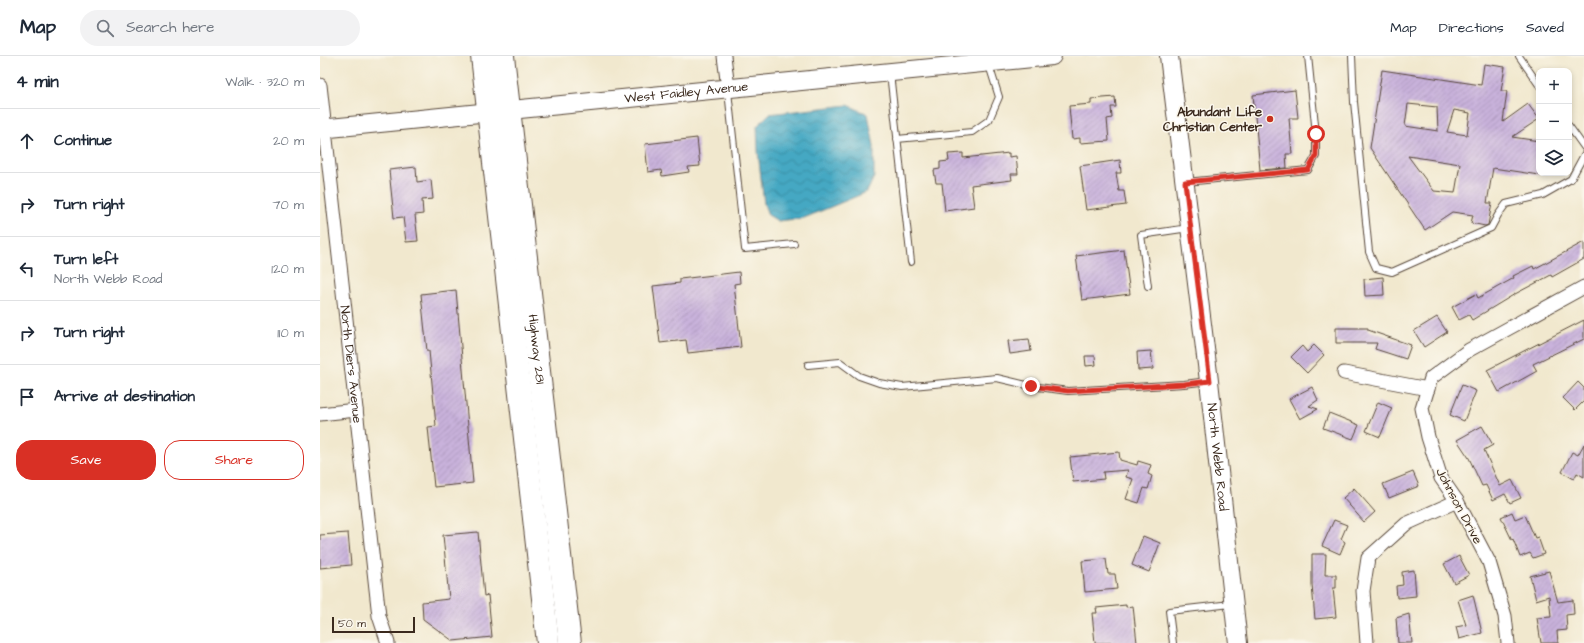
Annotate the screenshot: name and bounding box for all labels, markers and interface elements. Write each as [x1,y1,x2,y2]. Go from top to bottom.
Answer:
search box [80,10,360,46]
text: Map [20,14,56,41]
icon: search [94,17,116,39]
text: Search here [126,17,215,38]
text: Map [1390,18,1417,38]
text: Directions [1439,18,1504,38]
text: Saved [1526,18,1564,38]
map controls [1536,68,1572,176]
button: + [1536,68,1572,104]
text: 4 min [16,70,59,94]
text: Walk · 320 m [225,73,304,91]
street label: West Faidley Avenue [623,77,749,108]
place label: Abundant Life Christian Center [1163,103,1263,136]
button: − [1536,104,1572,140]
marker: Abundant Life Christian Center [1265,114,1275,124]
route start [1307,125,1325,143]
icon: ahead [16,130,38,152]
text: Continue [54,130,112,151]
text: 20 m [273,132,304,150]
button: layers [1536,140,1572,176]
icon: right [16,194,38,216]
text: Turn right [54,194,125,215]
text: 70 m [272,196,304,214]
text: Turn left [54,249,118,270]
icon: left [16,258,38,280]
text: 120 m [271,260,304,278]
text: North Webb Road [54,270,162,288]
street label: North Diers Avenue [336,305,367,424]
street label: Highway 281 [524,313,549,385]
icon: right [16,322,38,344]
text: Turn right [54,322,125,343]
text: 110 m [277,324,304,342]
route end [1022,377,1040,395]
icon: arrive [16,386,38,408]
text: Arrive at destination [54,386,195,407]
street label: North Webb Road [1203,402,1232,512]
button: Save [16,440,156,480]
button: Share [164,440,304,480]
street label: Johnson Drive [1431,465,1487,547]
scale bar [332,615,415,634]
text: 50 m [338,616,366,631]

